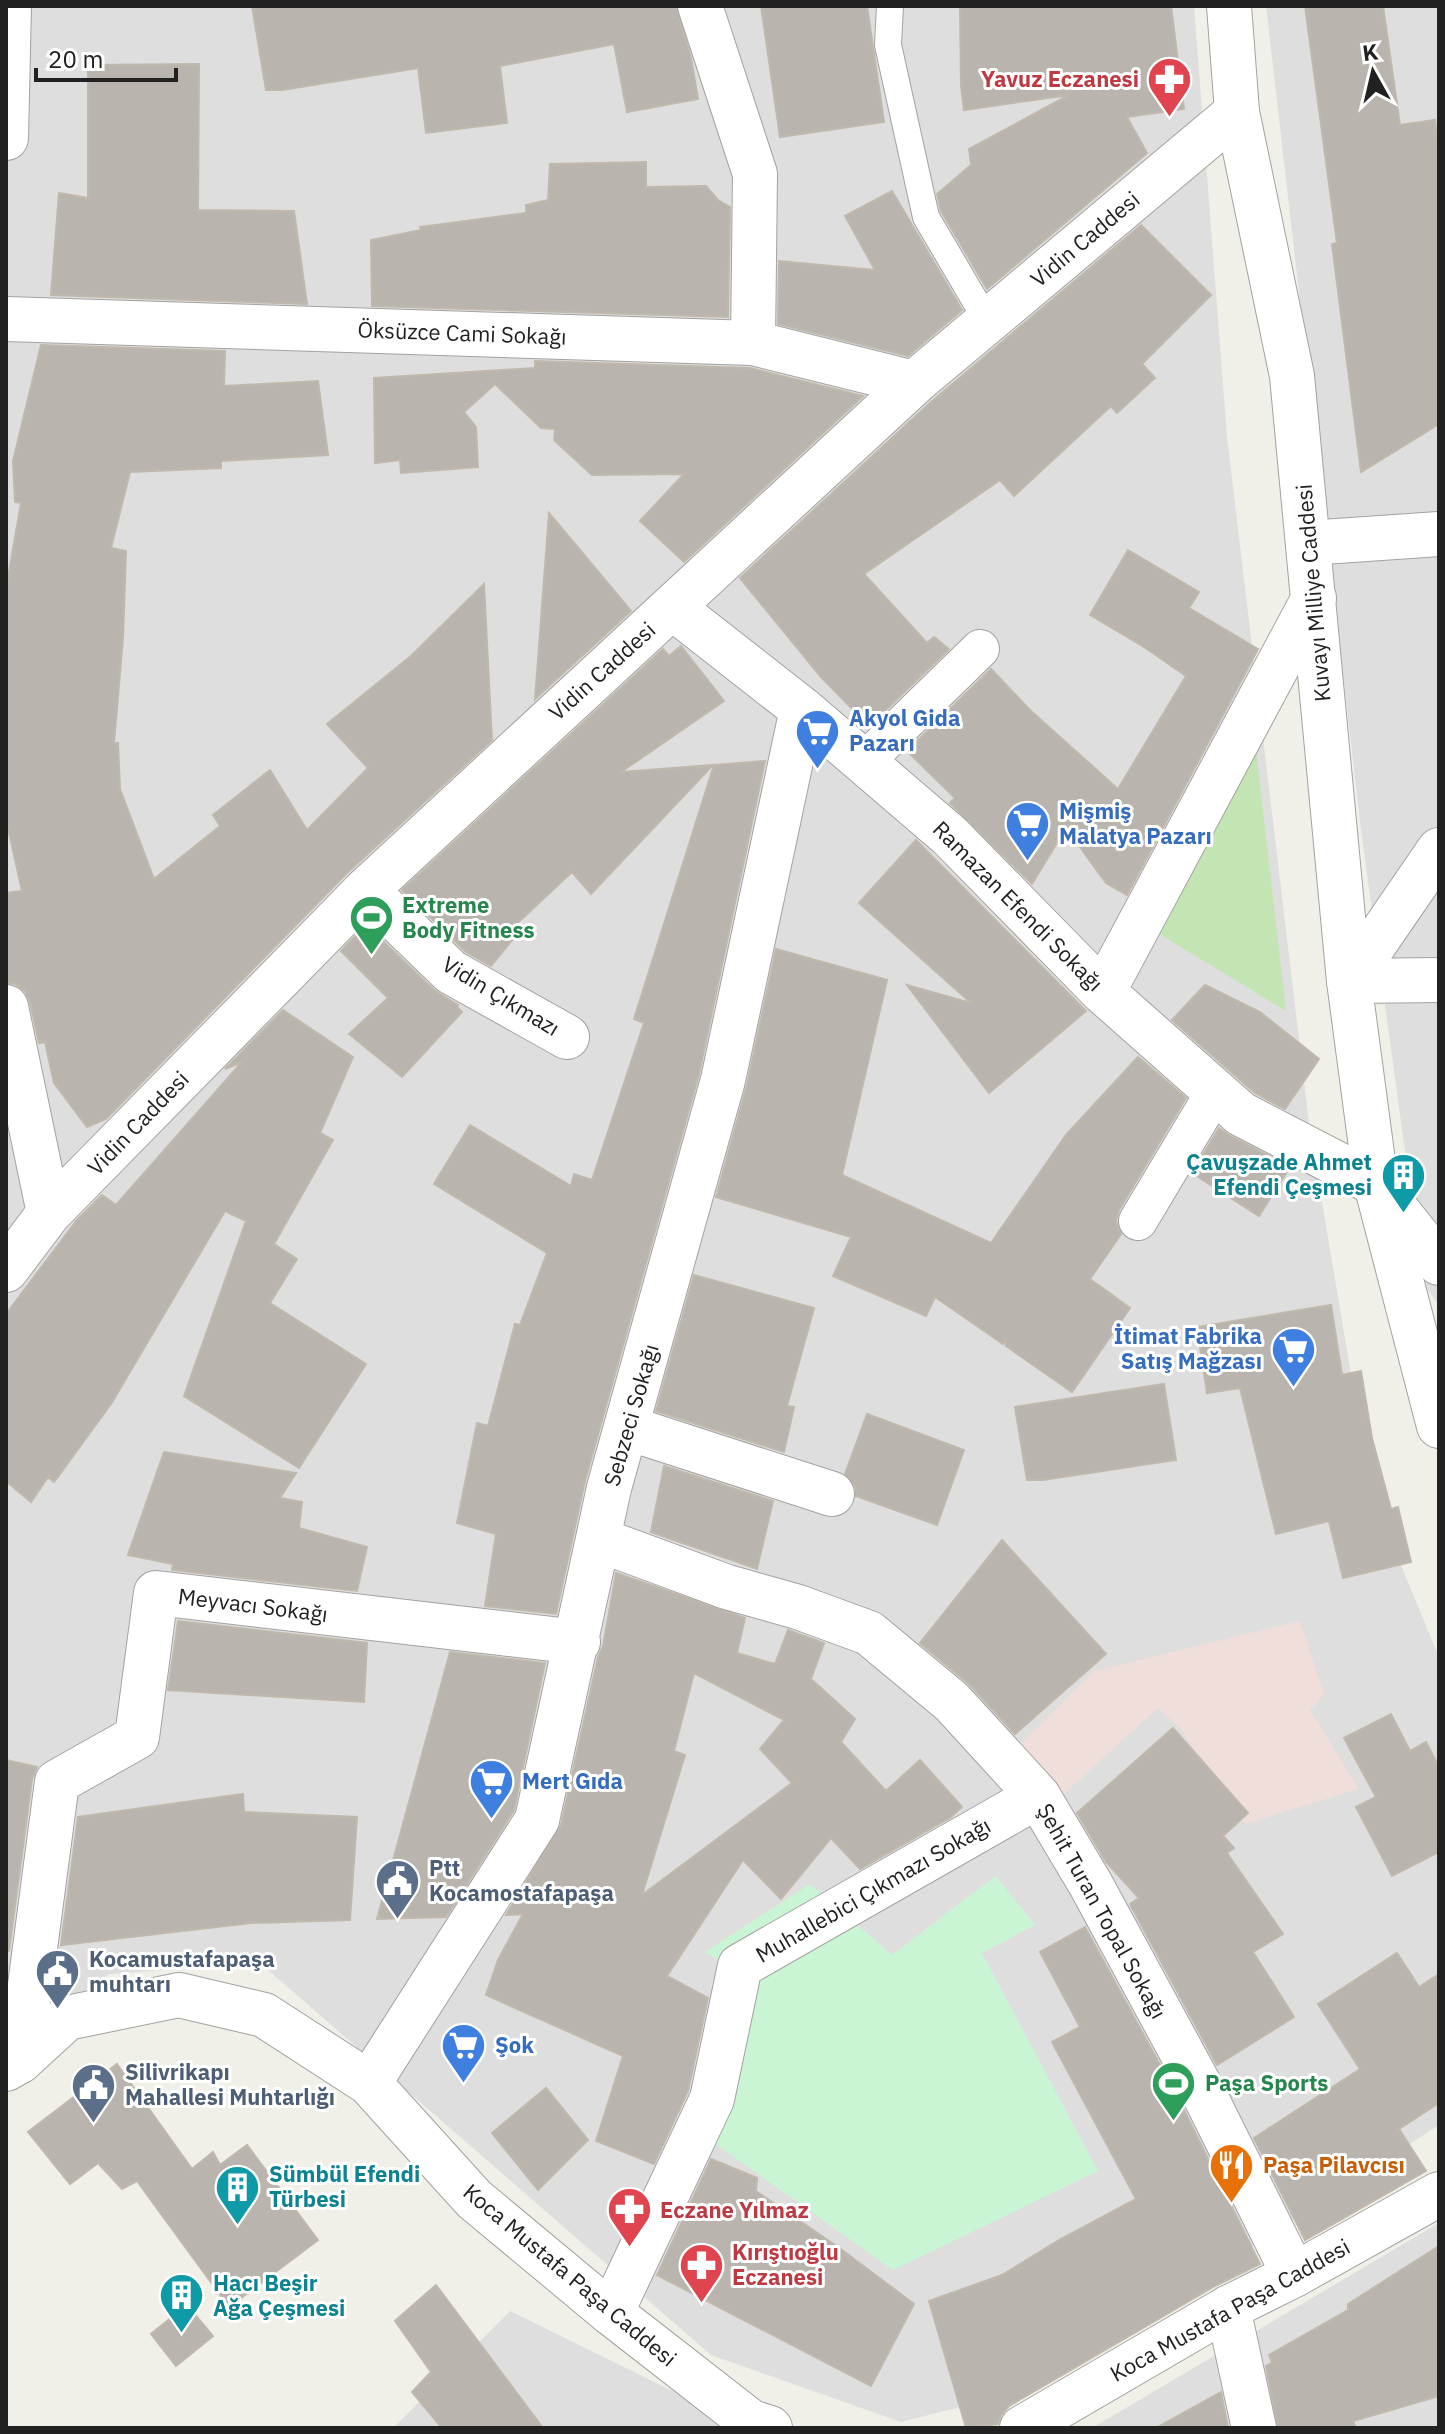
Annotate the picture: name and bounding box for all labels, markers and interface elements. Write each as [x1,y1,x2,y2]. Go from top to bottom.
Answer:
scale bar [36,32,176,82]
north arrow [1333,32,1413,112]
text: K [1361,36,1380,67]
text: 20 m [48,43,103,75]
pharmacy icon: Yavuz Eczanesi [1146,55,1194,118]
place label: Yavuz Eczanesi [981,64,1139,93]
street label: Vidin Caddesi [1024,184,1145,293]
street label: Öksüzce Cami Sokağı [357,314,567,351]
street label: Kuvayı Milliye Caddesi [1289,483,1336,703]
street label: Vidin Caddesi [542,615,661,726]
place label: Akyol Gida Pazarı [849,703,961,757]
supermarket icon: Akyol Gida Pazarı [794,707,842,770]
place label: Mişmiş Malatya Pazarı [1059,796,1212,850]
supermarket icon: Mişmiş Malatya Pazarı [1004,800,1052,863]
street label: Ramazan Efendi Sokağı [927,814,1110,997]
place label: Extreme Body Fitness [402,890,535,944]
sports icon: Extreme Body Fitness [347,894,395,957]
street label: Vidin Çıkmazı [437,949,565,1042]
street label: Vidin Caddesi [81,1064,195,1181]
place label: Çavuşzade Ahmet Efendi Çeşmesi [1186,1147,1372,1201]
building icon: Çavuşzade Ahmet Efendi Çeşmesi [1379,1151,1427,1214]
place label: İtimat Fabrika Satış Mağzası [1114,1321,1262,1375]
supermarket icon: İtimat Fabrika Satış Mağzası [1269,1325,1317,1388]
street label: Sebzeci Sokağı [596,1340,665,1489]
street label: Meyvacı Sokağı [177,1581,330,1628]
supermarket icon: Mert Gıda [467,1757,515,1820]
place label: Mert Gıda [522,1766,623,1795]
street label: Şehit Turan Topal Sokağı [1031,1798,1174,2024]
street label: Muhallebici Çıkmazı Sokağı [750,1810,995,1969]
place label: Ptt Kocamostafapaşa [429,1853,614,1907]
public building icon: Ptt Kocamostafapaşa [374,1857,422,1920]
place label: Kocamustafapaşa muhtarı [89,1944,275,1998]
public building icon: Kocamustafapaşa muhtarı [34,1948,82,2011]
supermarket icon: Şok [440,2021,488,2084]
place label: Şok [495,2030,534,2059]
place label: Silivrikapı Mahallesi Muhtarlığı [125,2057,335,2111]
sports icon: Paşa Sports [1150,2059,1198,2122]
public building icon: Silivrikapı Mahallesi Muhtarlığı [70,2061,118,2124]
place label: Paşa Sports [1205,2068,1328,2097]
restaurant icon: Paşa Pilavcısı [1208,2141,1256,2204]
place label: Paşa Pilavcısı [1263,2150,1405,2179]
place label: Sümbül Efendi Türbesi [269,2159,420,2213]
building icon: Sümbül Efendi Türbesi [214,2163,262,2226]
street label: Koca Mustafa Paşa Caddesi [458,2177,683,2372]
pharmacy icon: Eczane Yılmaz [605,2186,653,2249]
place label: Eczane Yılmaz [660,2195,809,2224]
street label: Koca Mustafa Paşa Caddesi [1105,2231,1355,2388]
place label: Kırıştıoğlu Eczanesi [732,2237,839,2291]
pharmacy icon: Kırıştıoğlu Eczanesi [677,2241,725,2304]
place label: Hacı Beşir Ağa Çeşmesi [213,2268,345,2322]
building icon: Hacı Beşir Ağa Çeşmesi [158,2272,206,2335]

